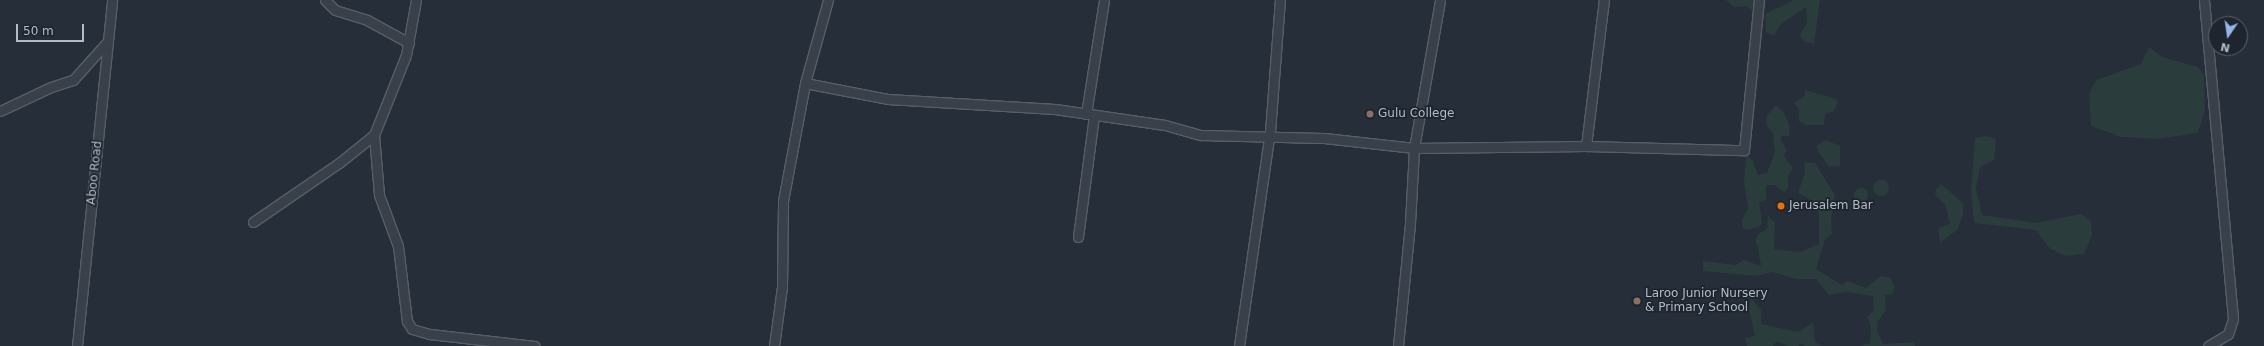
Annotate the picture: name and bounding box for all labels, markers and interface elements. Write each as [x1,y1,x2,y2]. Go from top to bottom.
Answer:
scale bar [18,16,86,42]
north arrow [2208,16,2248,56]
text: 50 m [23,24,54,38]
text: N [2219,40,2231,55]
place label: Gulu College [1378,107,1454,121]
marker: Gulu College [1365,109,1375,119]
street label: Aboo Road [84,140,106,206]
place label: Jerusalem Bar [1789,199,1873,213]
marker: Jerusalem Bar [1776,201,1786,211]
place label: Laroo Junior Nursery & Primary School [1645,287,1768,315]
marker: Laroo Junior Nursery & Primary School [1632,296,1642,306]

